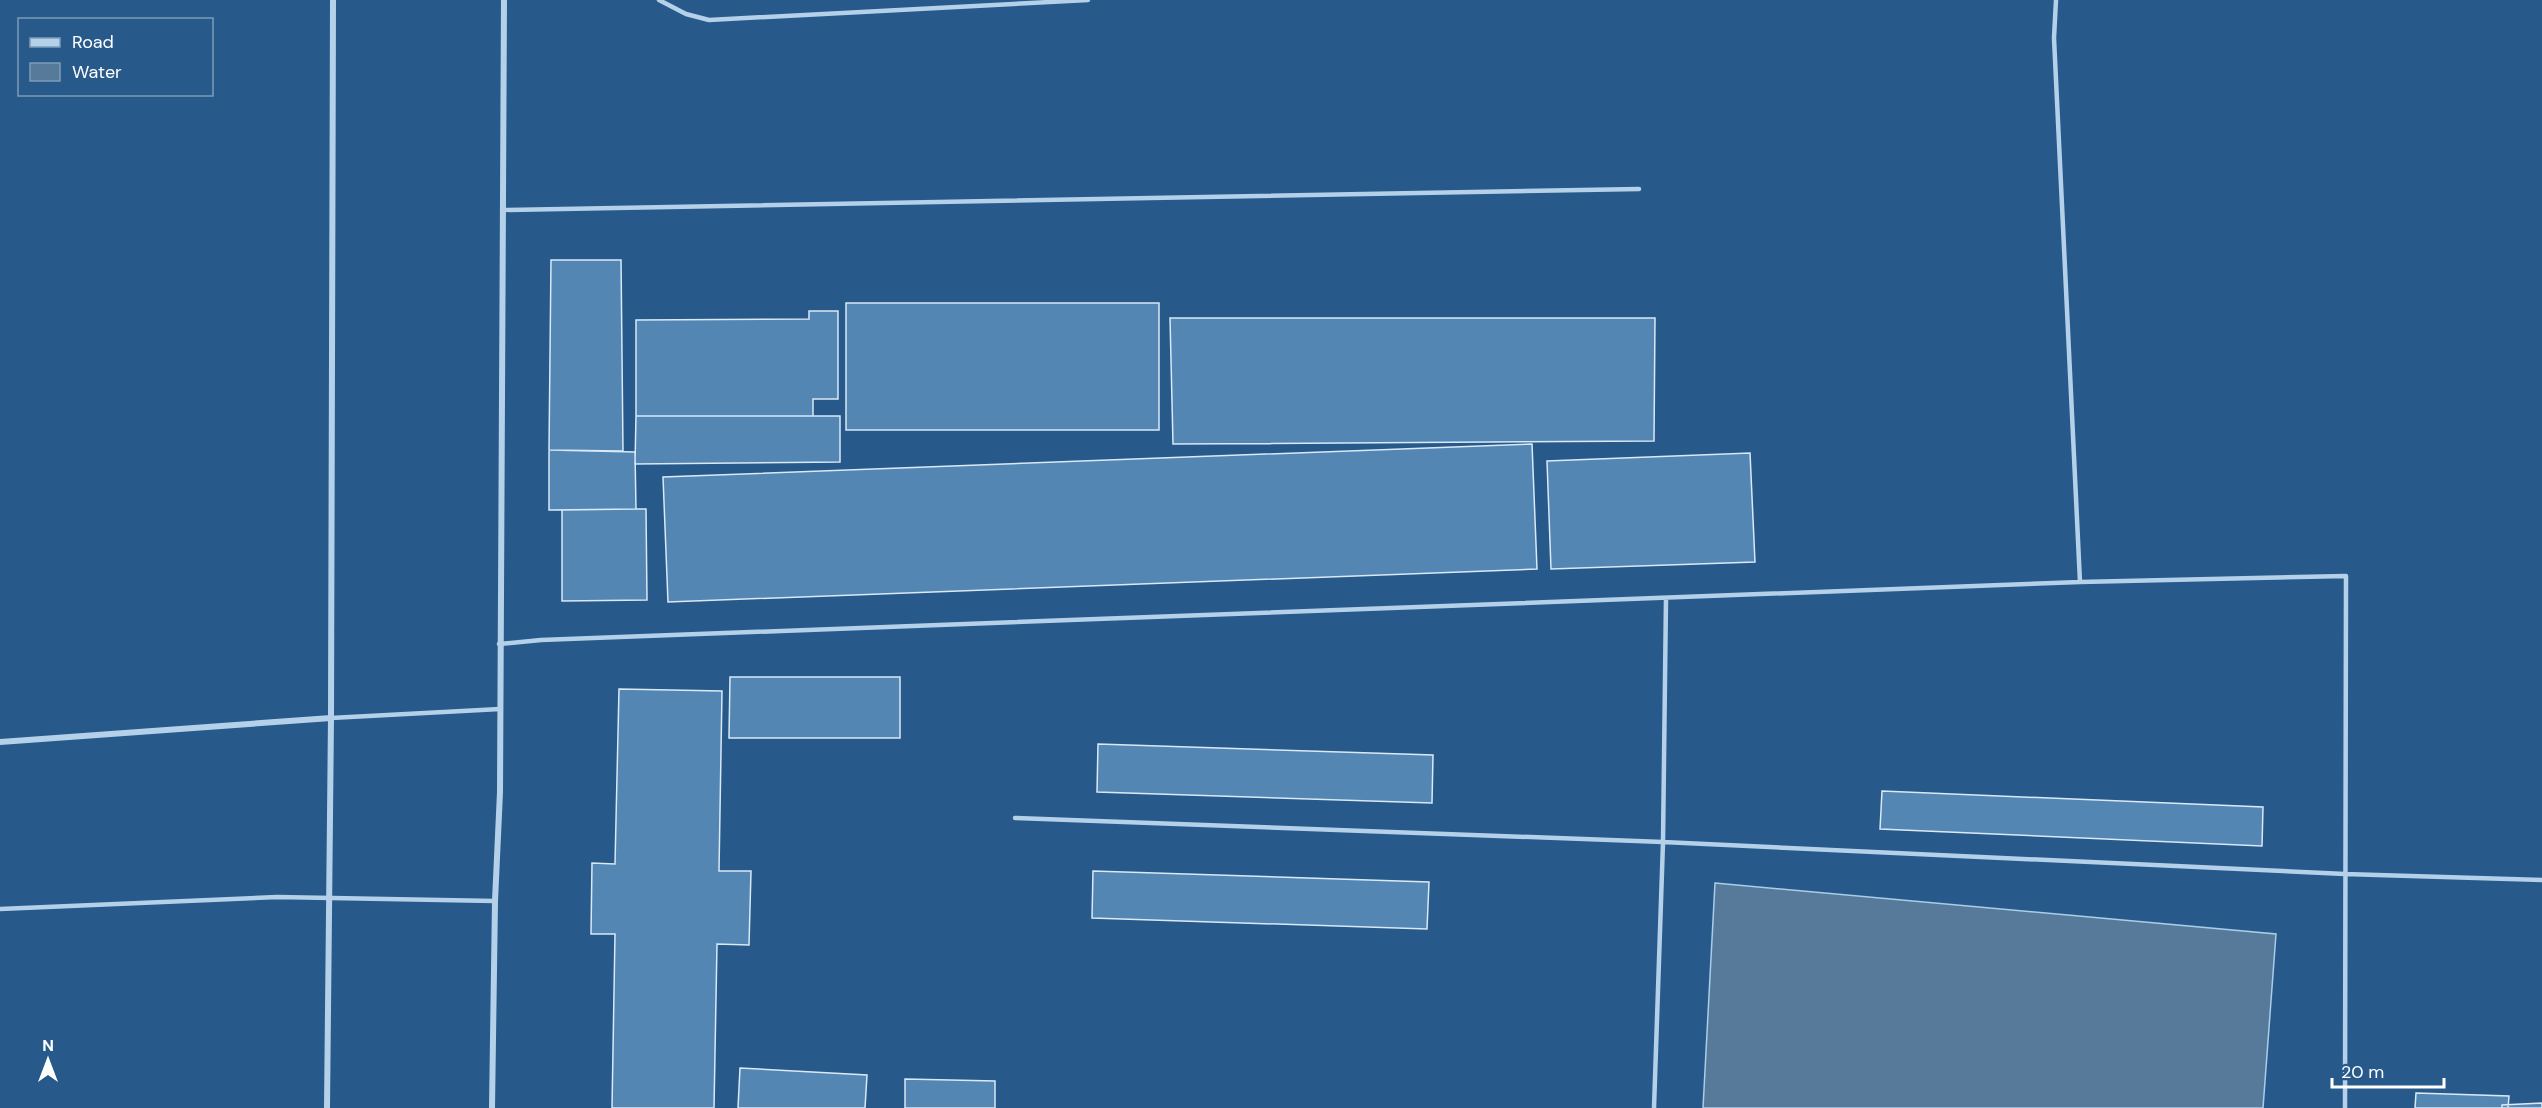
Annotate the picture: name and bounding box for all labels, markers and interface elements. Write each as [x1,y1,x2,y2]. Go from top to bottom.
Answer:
legend [18,18,213,96]
text: Road [72,30,114,54]
text: Water [72,60,122,84]
north arrow [18,1030,78,1090]
text: N [42,1035,54,1056]
scale bar [2332,1051,2444,1089]
text: 20 m [2341,1060,2384,1084]

